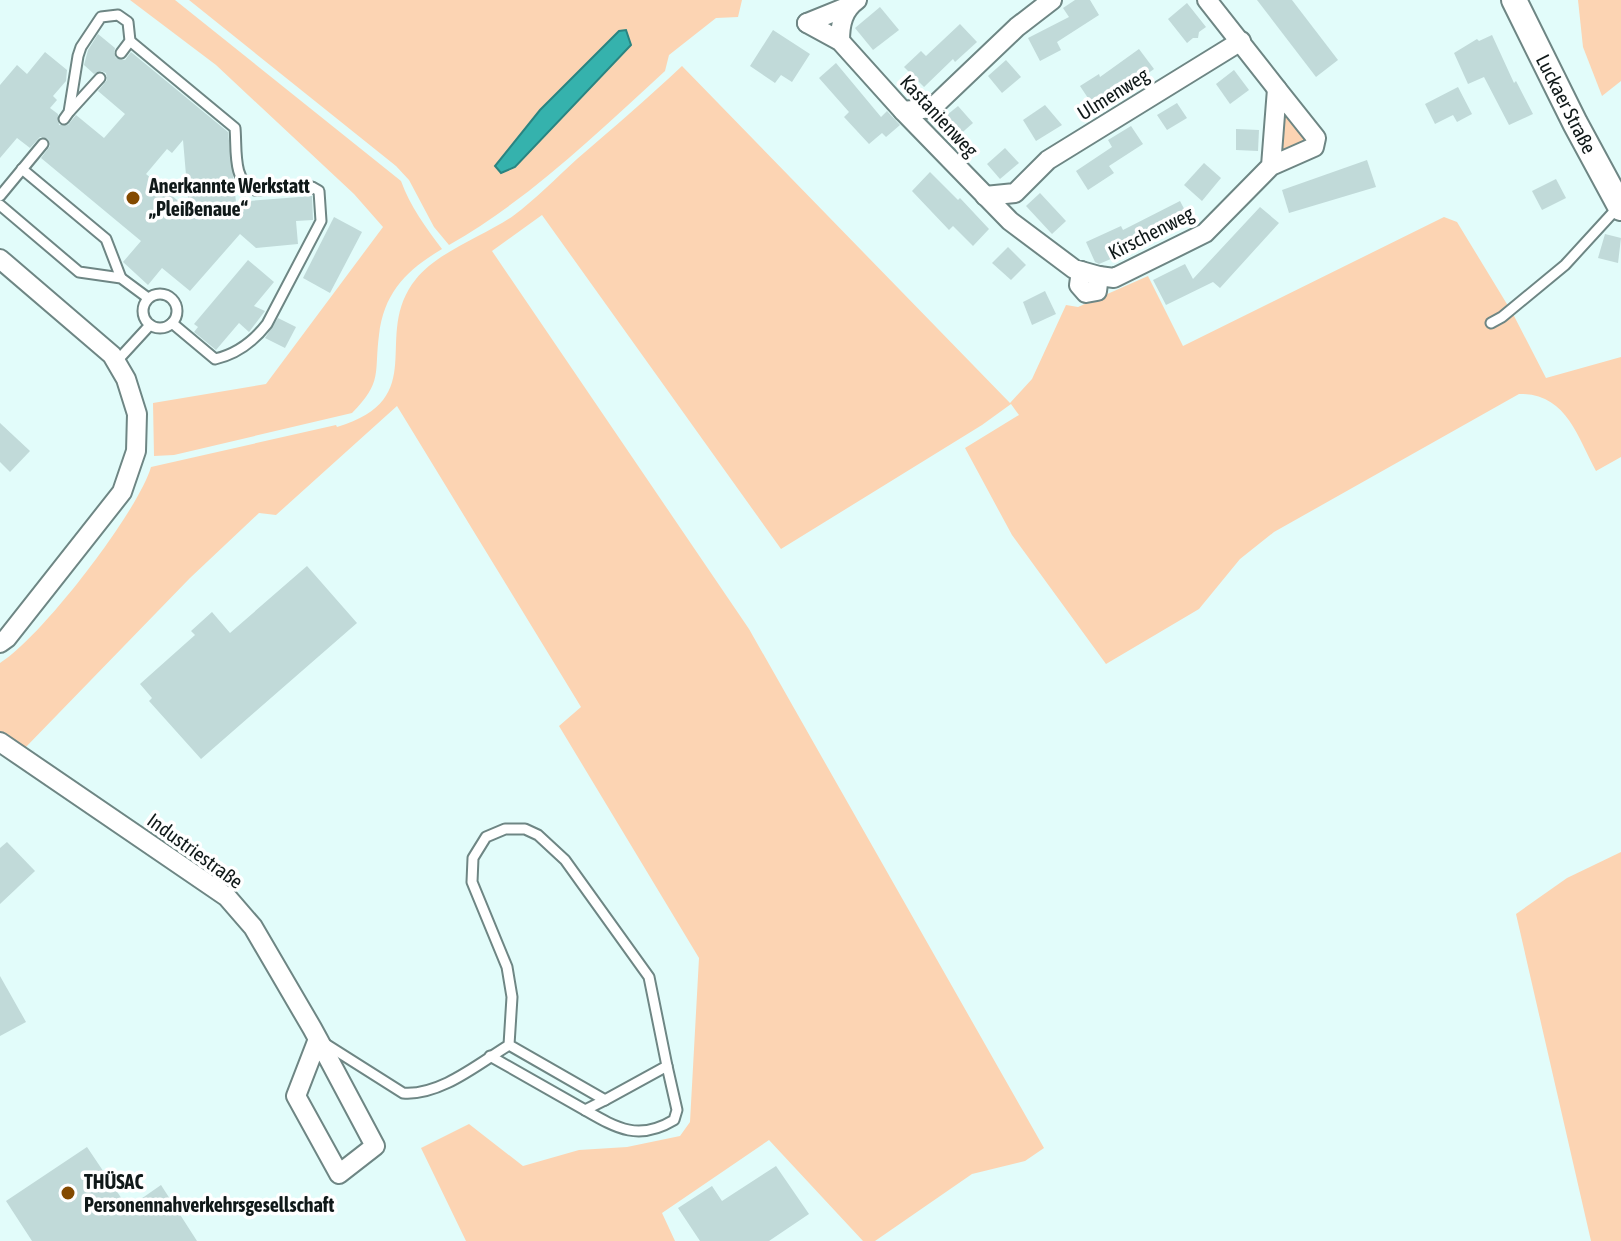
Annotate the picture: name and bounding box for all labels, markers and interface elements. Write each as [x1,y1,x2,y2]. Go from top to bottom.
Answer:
street label: Luckaer Straße [1532,50,1601,157]
street label: Ulmenweg [1073,62,1153,124]
street label: Kastanienweg [896,70,983,162]
place label: Anerkannte Werkstatt „Pleißenaue“ [148,174,310,220]
marker: Anerkannte Werkstatt „Pleißenaue“ [124,189,142,207]
street label: Kirschenweg [1104,201,1198,264]
street label: Industriestraße [143,808,248,893]
place label: THÜSAC Personennahverkehrsgesellschaft [84,1170,334,1216]
marker: THÜSAC Personennahverkehrsgesellschaft [59,1184,77,1202]

